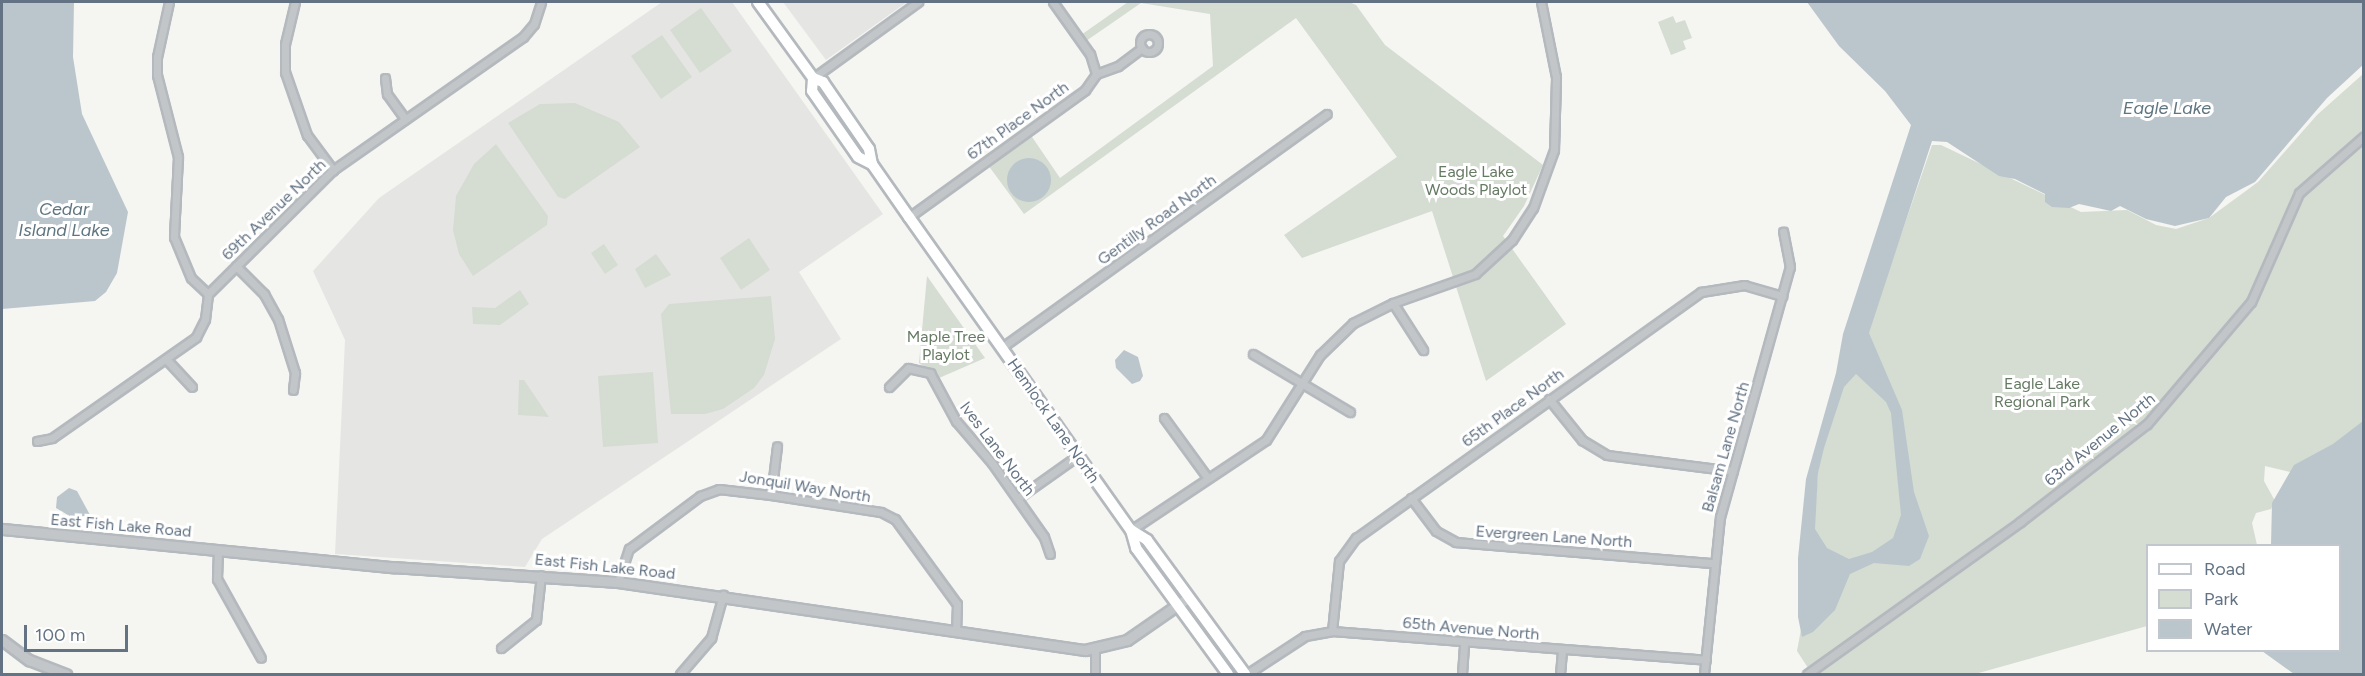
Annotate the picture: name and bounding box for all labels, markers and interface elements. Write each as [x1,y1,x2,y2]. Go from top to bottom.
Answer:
street label: 67th Place North [963,78,1073,164]
water label: Eagle Lake [2123,97,2211,119]
street label: 69th Avenue North [218,155,330,265]
park label: Eagle Lake Woods Playlot [1425,162,1527,200]
street label: Gentilly Road North [1094,171,1220,269]
water label: Cedar Island Lake [18,199,110,242]
park label: Maple Tree Playlot [907,327,985,365]
street label: Hemlock Lane North [1003,355,1103,487]
street label: 65th Place North [1458,365,1568,451]
park label: Eagle Lake Regional Park [1994,374,2090,412]
street label: Balsam Lane North [1698,380,1754,514]
street label: 63rd Avenue North [2041,390,2159,490]
street label: Ives Lane North [955,398,1039,500]
street label: Jonquil Way North [738,467,872,507]
street label: East Fish Lake Road [50,510,192,542]
street label: Evergreen Lane North [1475,522,1633,552]
legend [2146,544,2341,652]
street label: East Fish Lake Road [534,550,676,584]
text: Road [2204,558,2245,580]
text: Park [2204,588,2238,610]
scale bar [27,613,130,651]
street label: 65th Avenue North [1402,613,1540,645]
text: Water [2204,618,2252,640]
text: 100 m [35,624,85,646]

